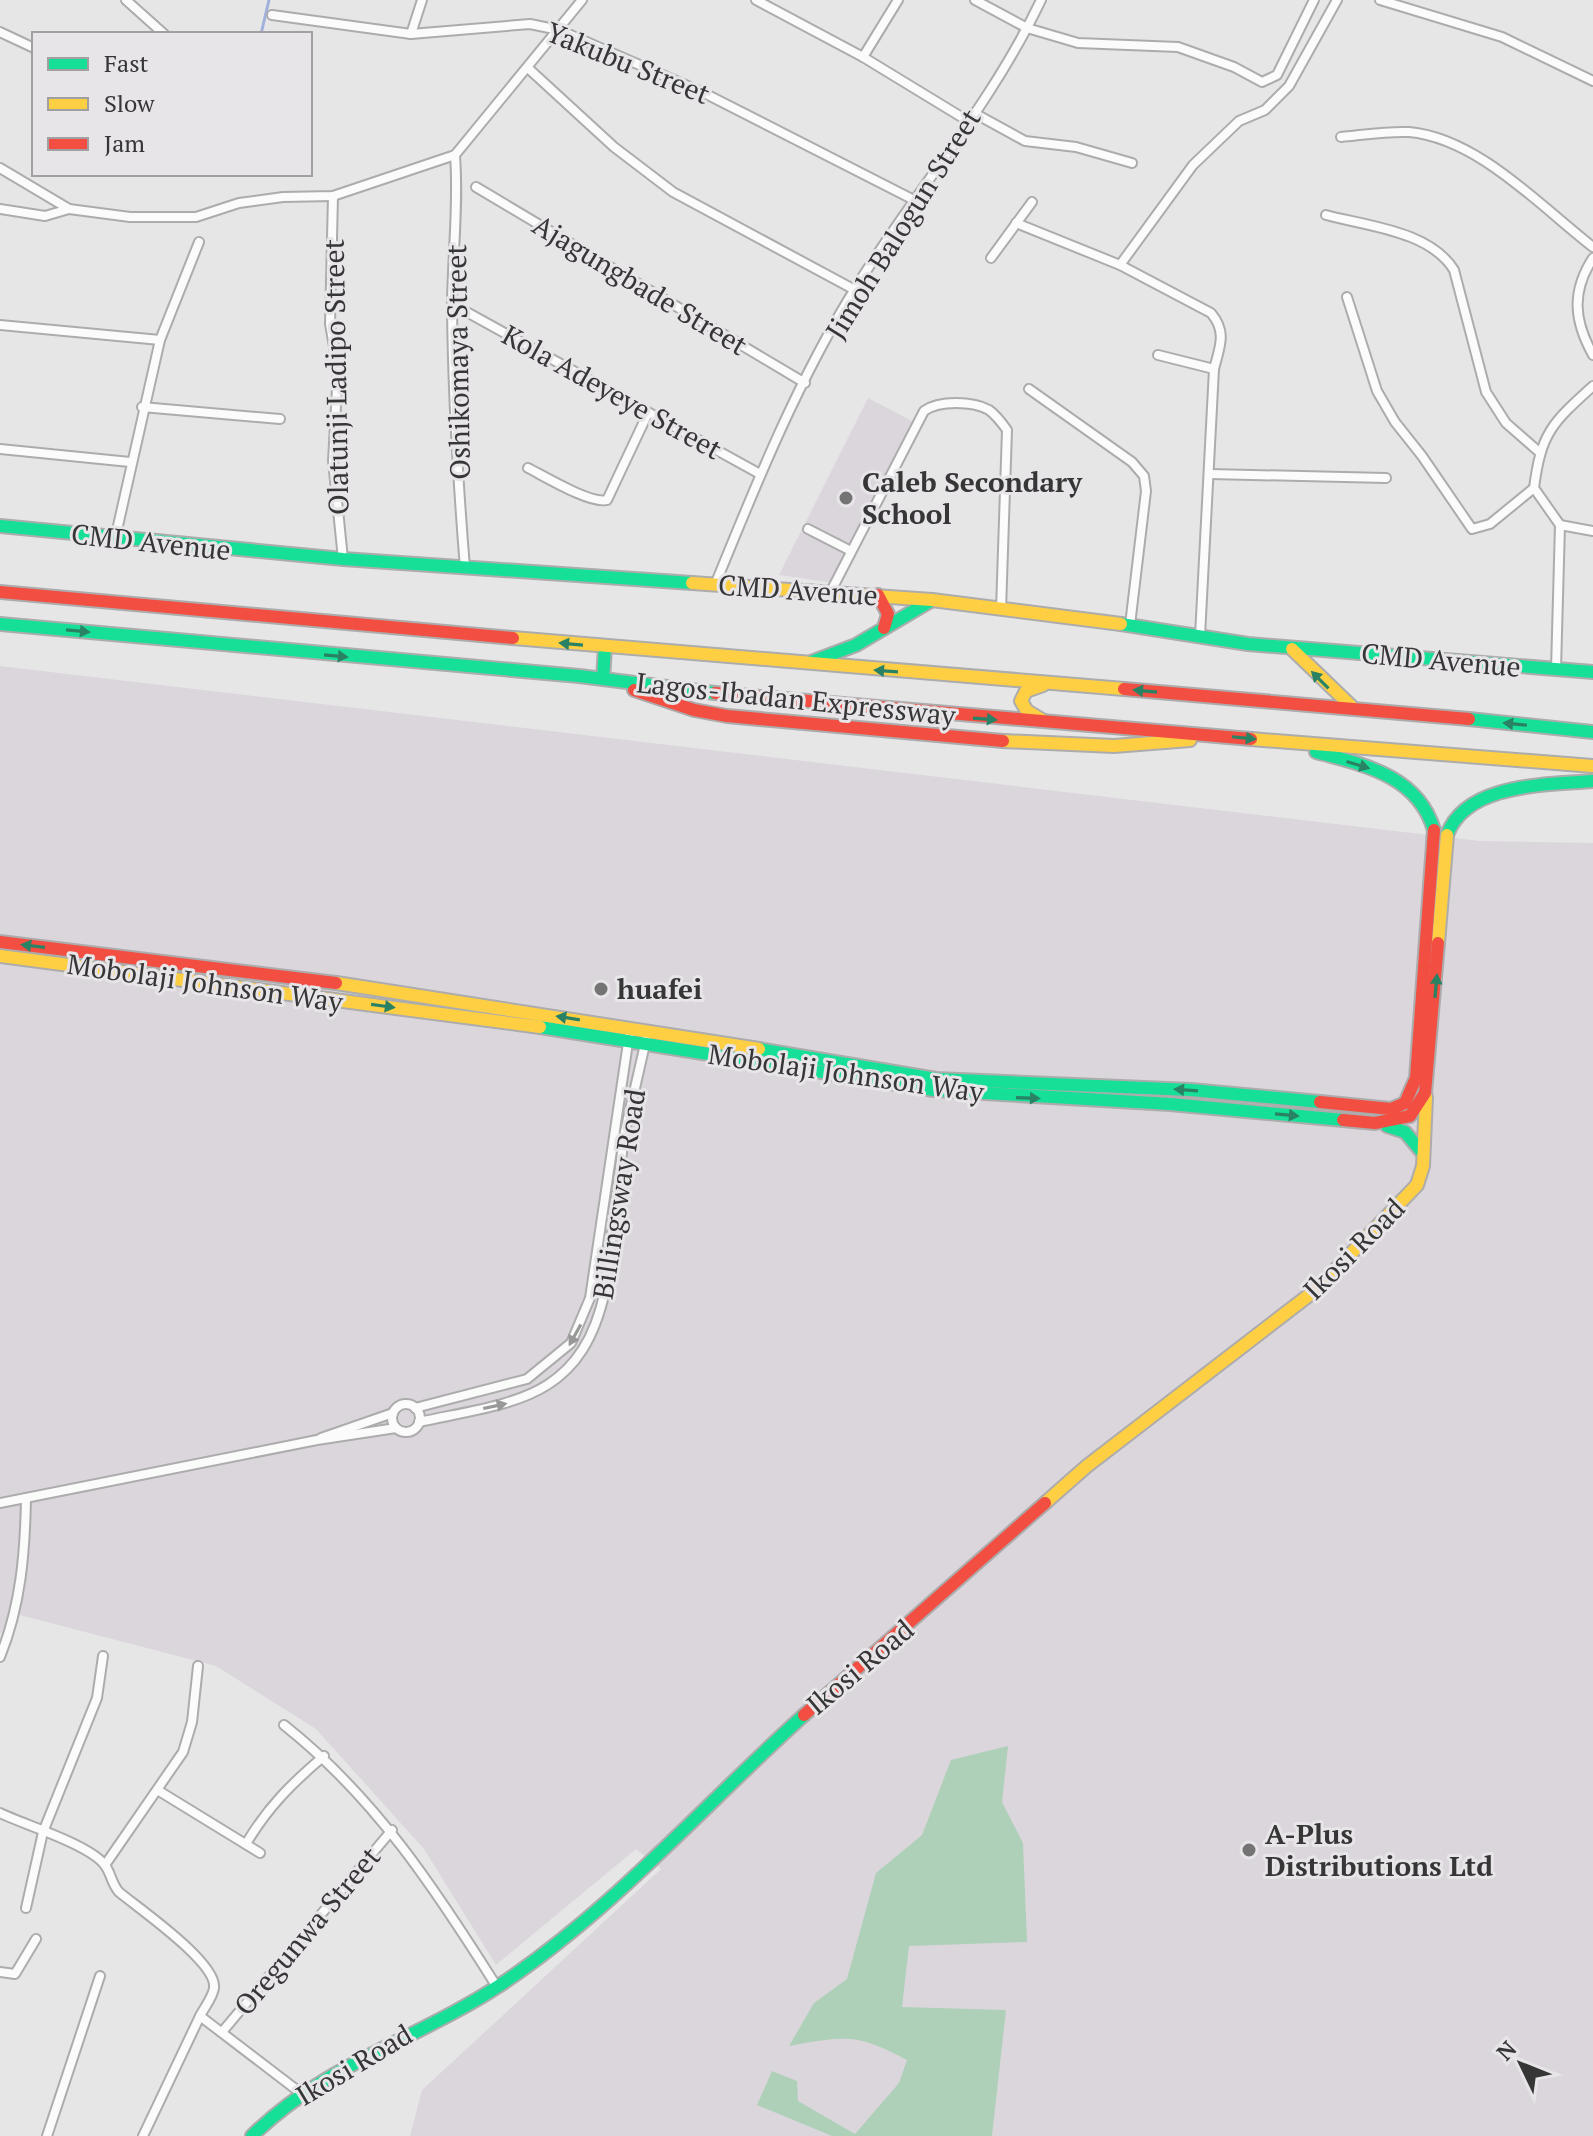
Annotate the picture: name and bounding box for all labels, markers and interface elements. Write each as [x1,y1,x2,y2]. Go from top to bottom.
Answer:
street label: Yakubu Street [541,13,716,112]
legend [32,32,312,176]
text: Fast [104,47,149,79]
text: Slow [104,87,155,119]
street label: Jimoh Balogun Street [817,101,989,346]
text: Jam [104,127,145,159]
street label: Ajagungbade Street [526,206,755,364]
street label: Olatunji Ladipo Street [315,238,356,515]
street label: Oshikomaya Street [437,243,478,480]
street label: Kola Adeyeye Street [496,316,729,468]
place label: Caleb Secondary School [862,463,1083,532]
marker: Caleb Secondary School [837,489,855,507]
street label: CMD Avenue [70,515,233,568]
street label: CMD Avenue [717,565,879,614]
one-way arrow [66,625,91,638]
street label: CMD Avenue [1360,634,1522,685]
one-way arrow [558,637,583,650]
one-way arrow [324,649,349,662]
street label: Lagos-Ibadan Expressway [635,663,958,734]
one-way arrow [873,664,898,677]
one-way arrow [1311,671,1330,689]
one-way arrow [1132,684,1157,697]
one-way arrow [973,712,998,725]
one-way arrow [1502,717,1527,730]
one-way arrow [1232,732,1257,745]
one-way arrow [1346,759,1370,771]
one-way arrow [20,940,45,953]
street label: Mobolaji Johnson Way [65,945,346,1020]
place label: huafei [617,970,702,1007]
one-way arrow [1430,973,1443,998]
marker: huafei [592,980,610,998]
one-way arrow [371,1000,396,1013]
one-way arrow [555,1012,580,1024]
street label: Mobolaji Johnson Way [706,1035,987,1110]
one-way arrow [1174,1083,1199,1096]
street label: Billingsway Road [584,1086,653,1302]
one-way arrow [1016,1091,1041,1104]
one-way arrow [1275,1109,1300,1122]
street label: Ikosi Road [1295,1190,1412,1307]
one-way arrow [568,1323,581,1346]
one-way arrow [482,1399,507,1412]
street label: Ikosi Road [798,1611,921,1722]
place label: A-Plus Distributions Ltd [1265,1815,1493,1884]
street label: Oregunwa Street [225,1838,388,2023]
marker: A-Plus Distributions Ltd [1240,1841,1258,1859]
street label: Ikosi Road [289,2015,419,2114]
north arrow [1481,2024,1561,2104]
text: N [1490,2034,1523,2066]

